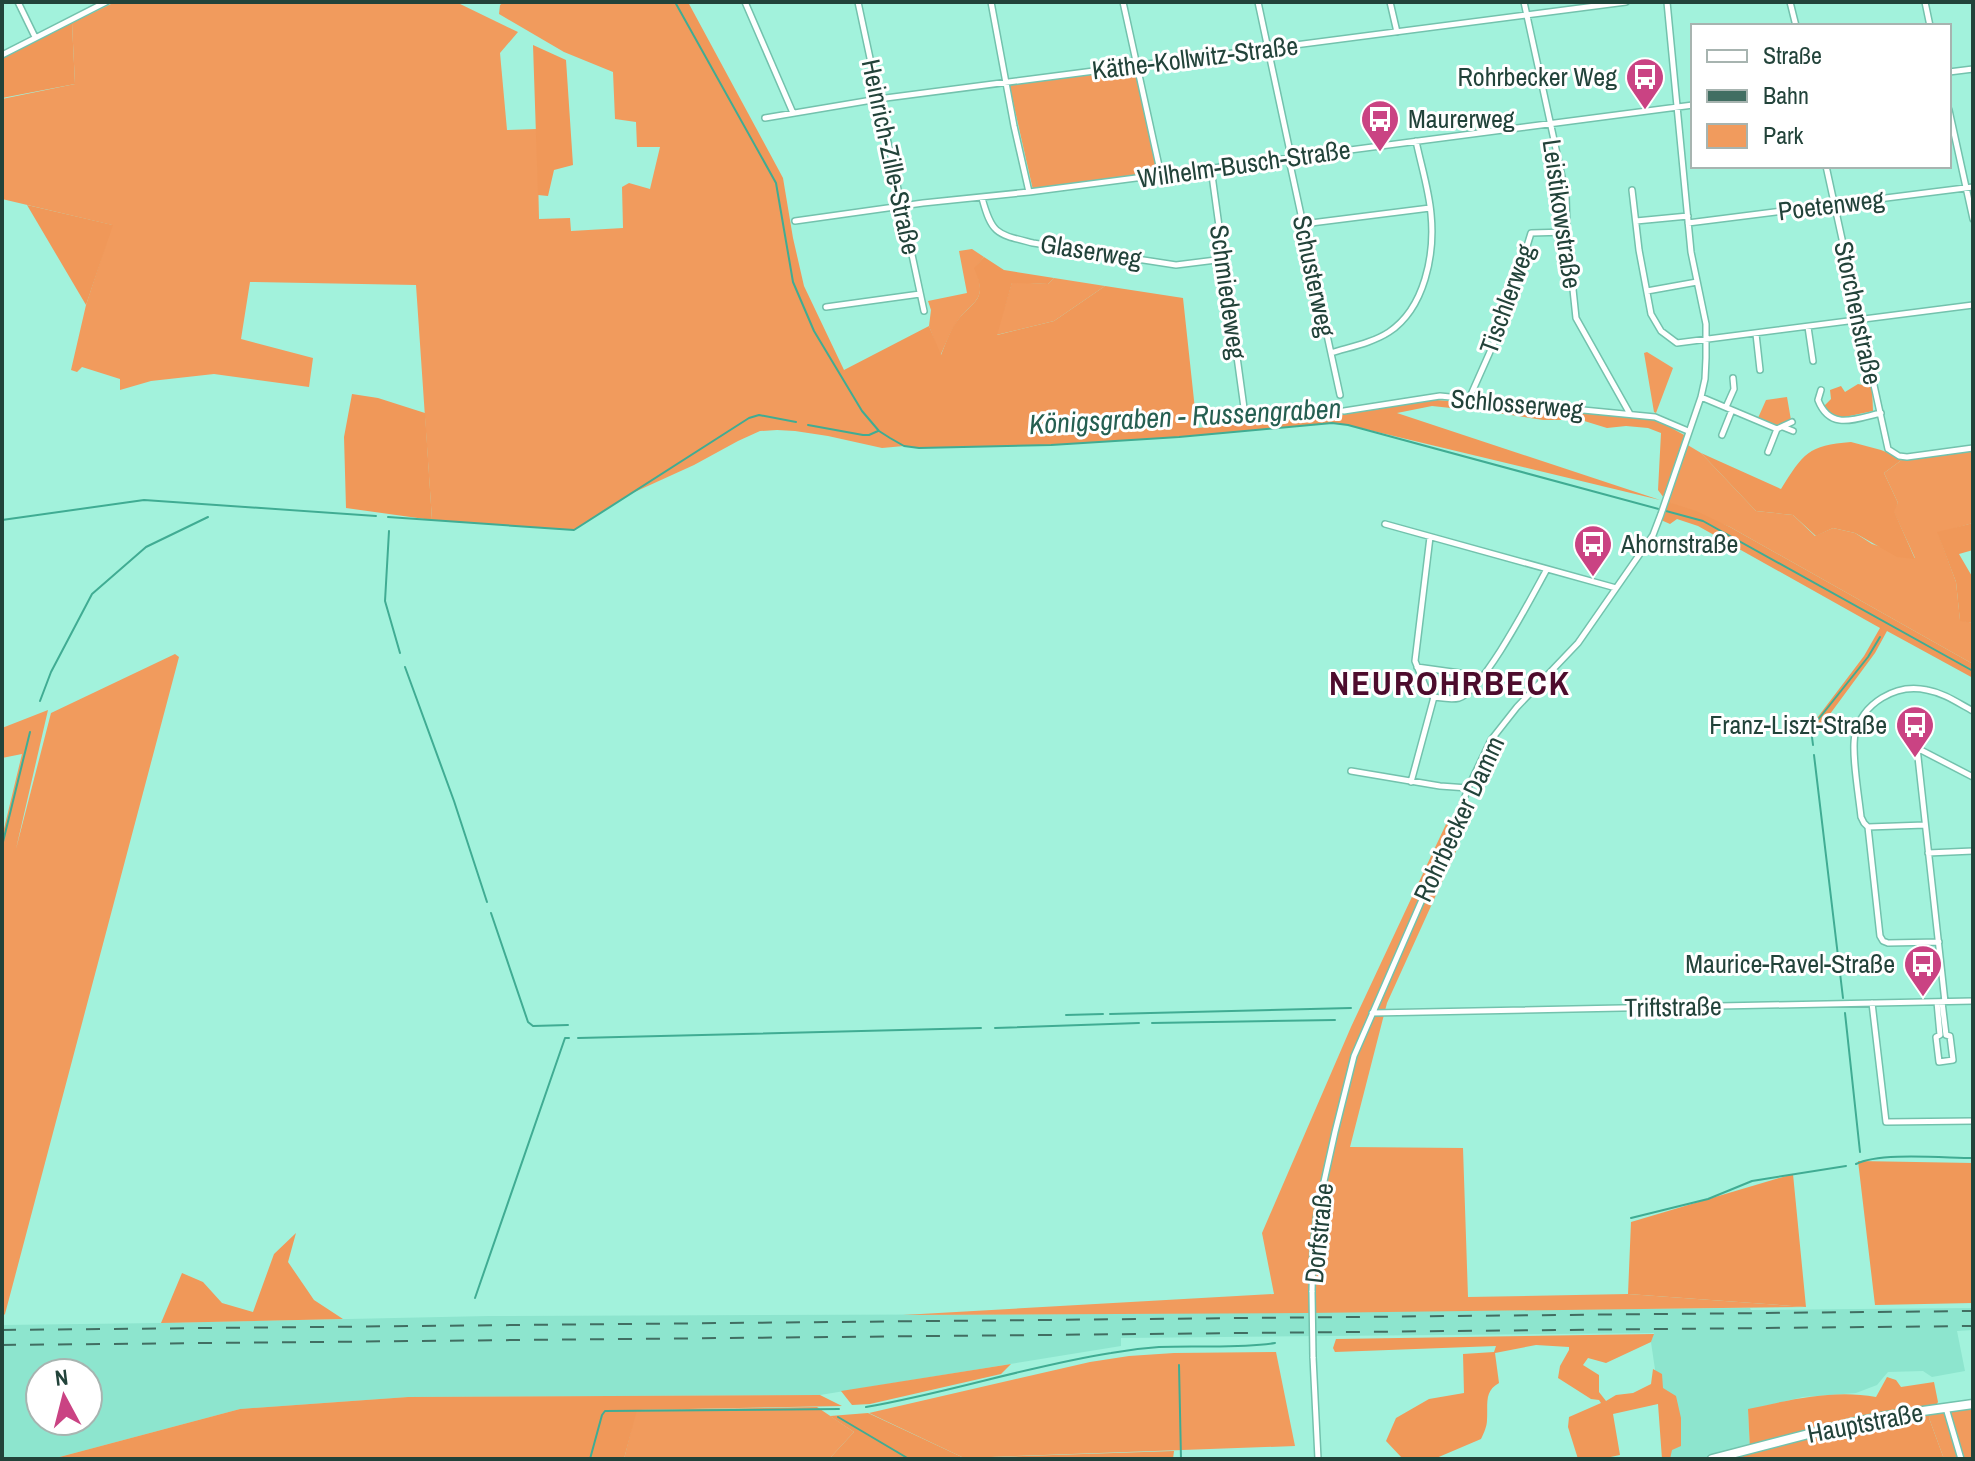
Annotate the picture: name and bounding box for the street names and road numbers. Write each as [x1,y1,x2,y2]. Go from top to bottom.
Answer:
street label: Käthe-Kollwitz-Straße [1090,27,1300,88]
street label: Heinrich-Zille-Straße [854,56,929,258]
street label: Wilhelm-Busch-Straße [1135,131,1353,196]
street label: Leistikowstraße [1535,137,1590,291]
street label: Poetenweg [1776,181,1886,228]
street label: Schusterweg [1285,212,1344,340]
street label: Schmiedeweg [1202,223,1255,361]
street label: Glaserweg [1038,225,1144,276]
street label: Storchenstraße [1826,238,1891,388]
street label: Tischlerweg [1471,239,1543,359]
street label: Schlosserweg [1449,380,1585,427]
street label: Rohrbecker Damm [1405,730,1512,907]
street label: Triftstraße [1624,988,1722,1025]
street label: Dorfstraße [1296,1181,1341,1285]
street label: Hauptstraße [1804,1394,1926,1451]

